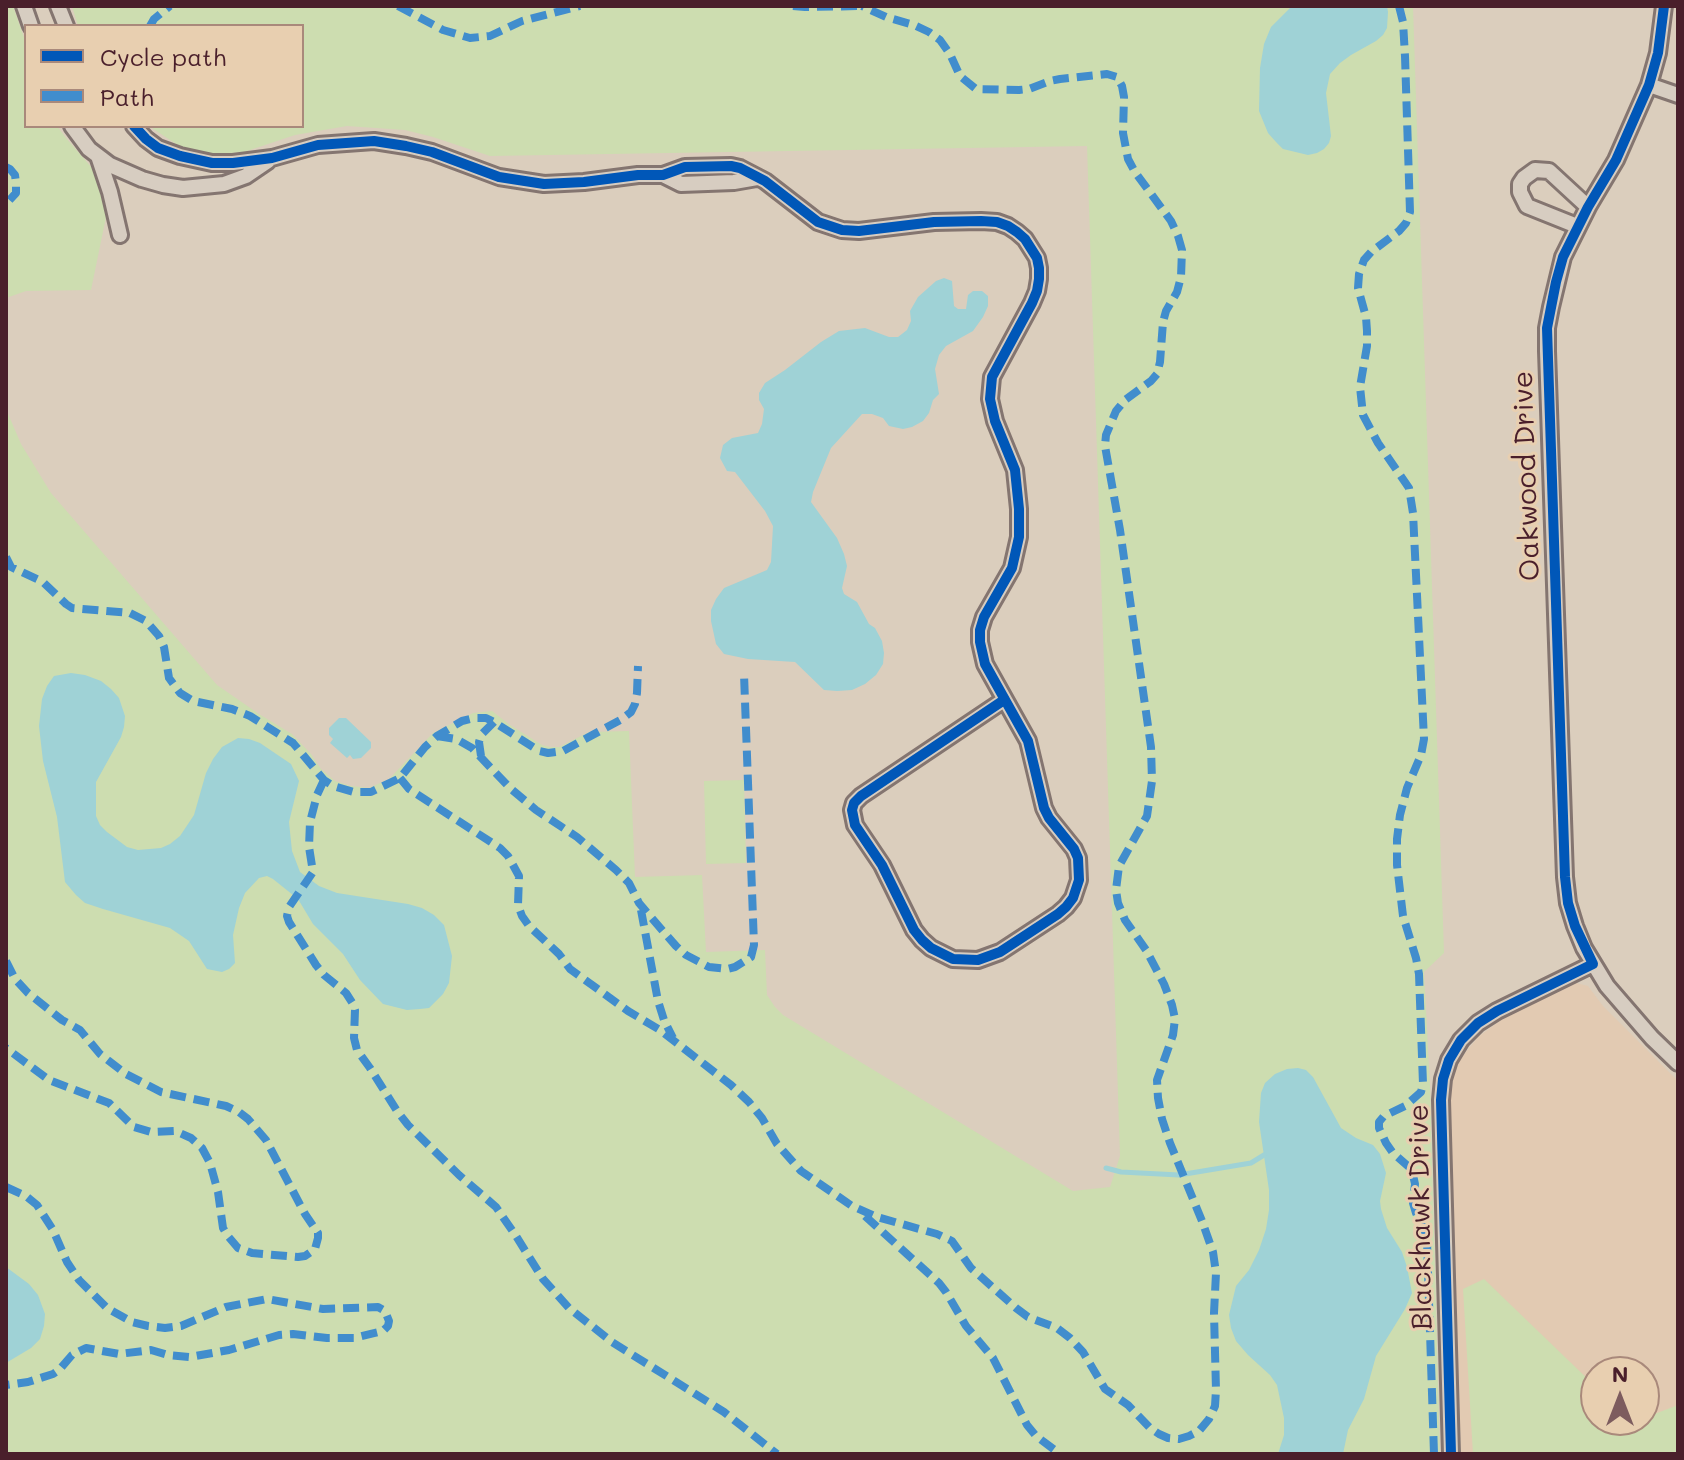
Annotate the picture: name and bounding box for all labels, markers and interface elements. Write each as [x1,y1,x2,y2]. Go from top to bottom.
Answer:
legend [24,24,304,128]
text: Cycle path [100,41,226,72]
text: Path [100,81,154,112]
street label: Oakwood Drive [1507,370,1547,582]
street label: Blackhawk Drive [1402,1104,1440,1330]
north arrow [1580,1356,1660,1436]
text: N [1612,1359,1628,1388]

